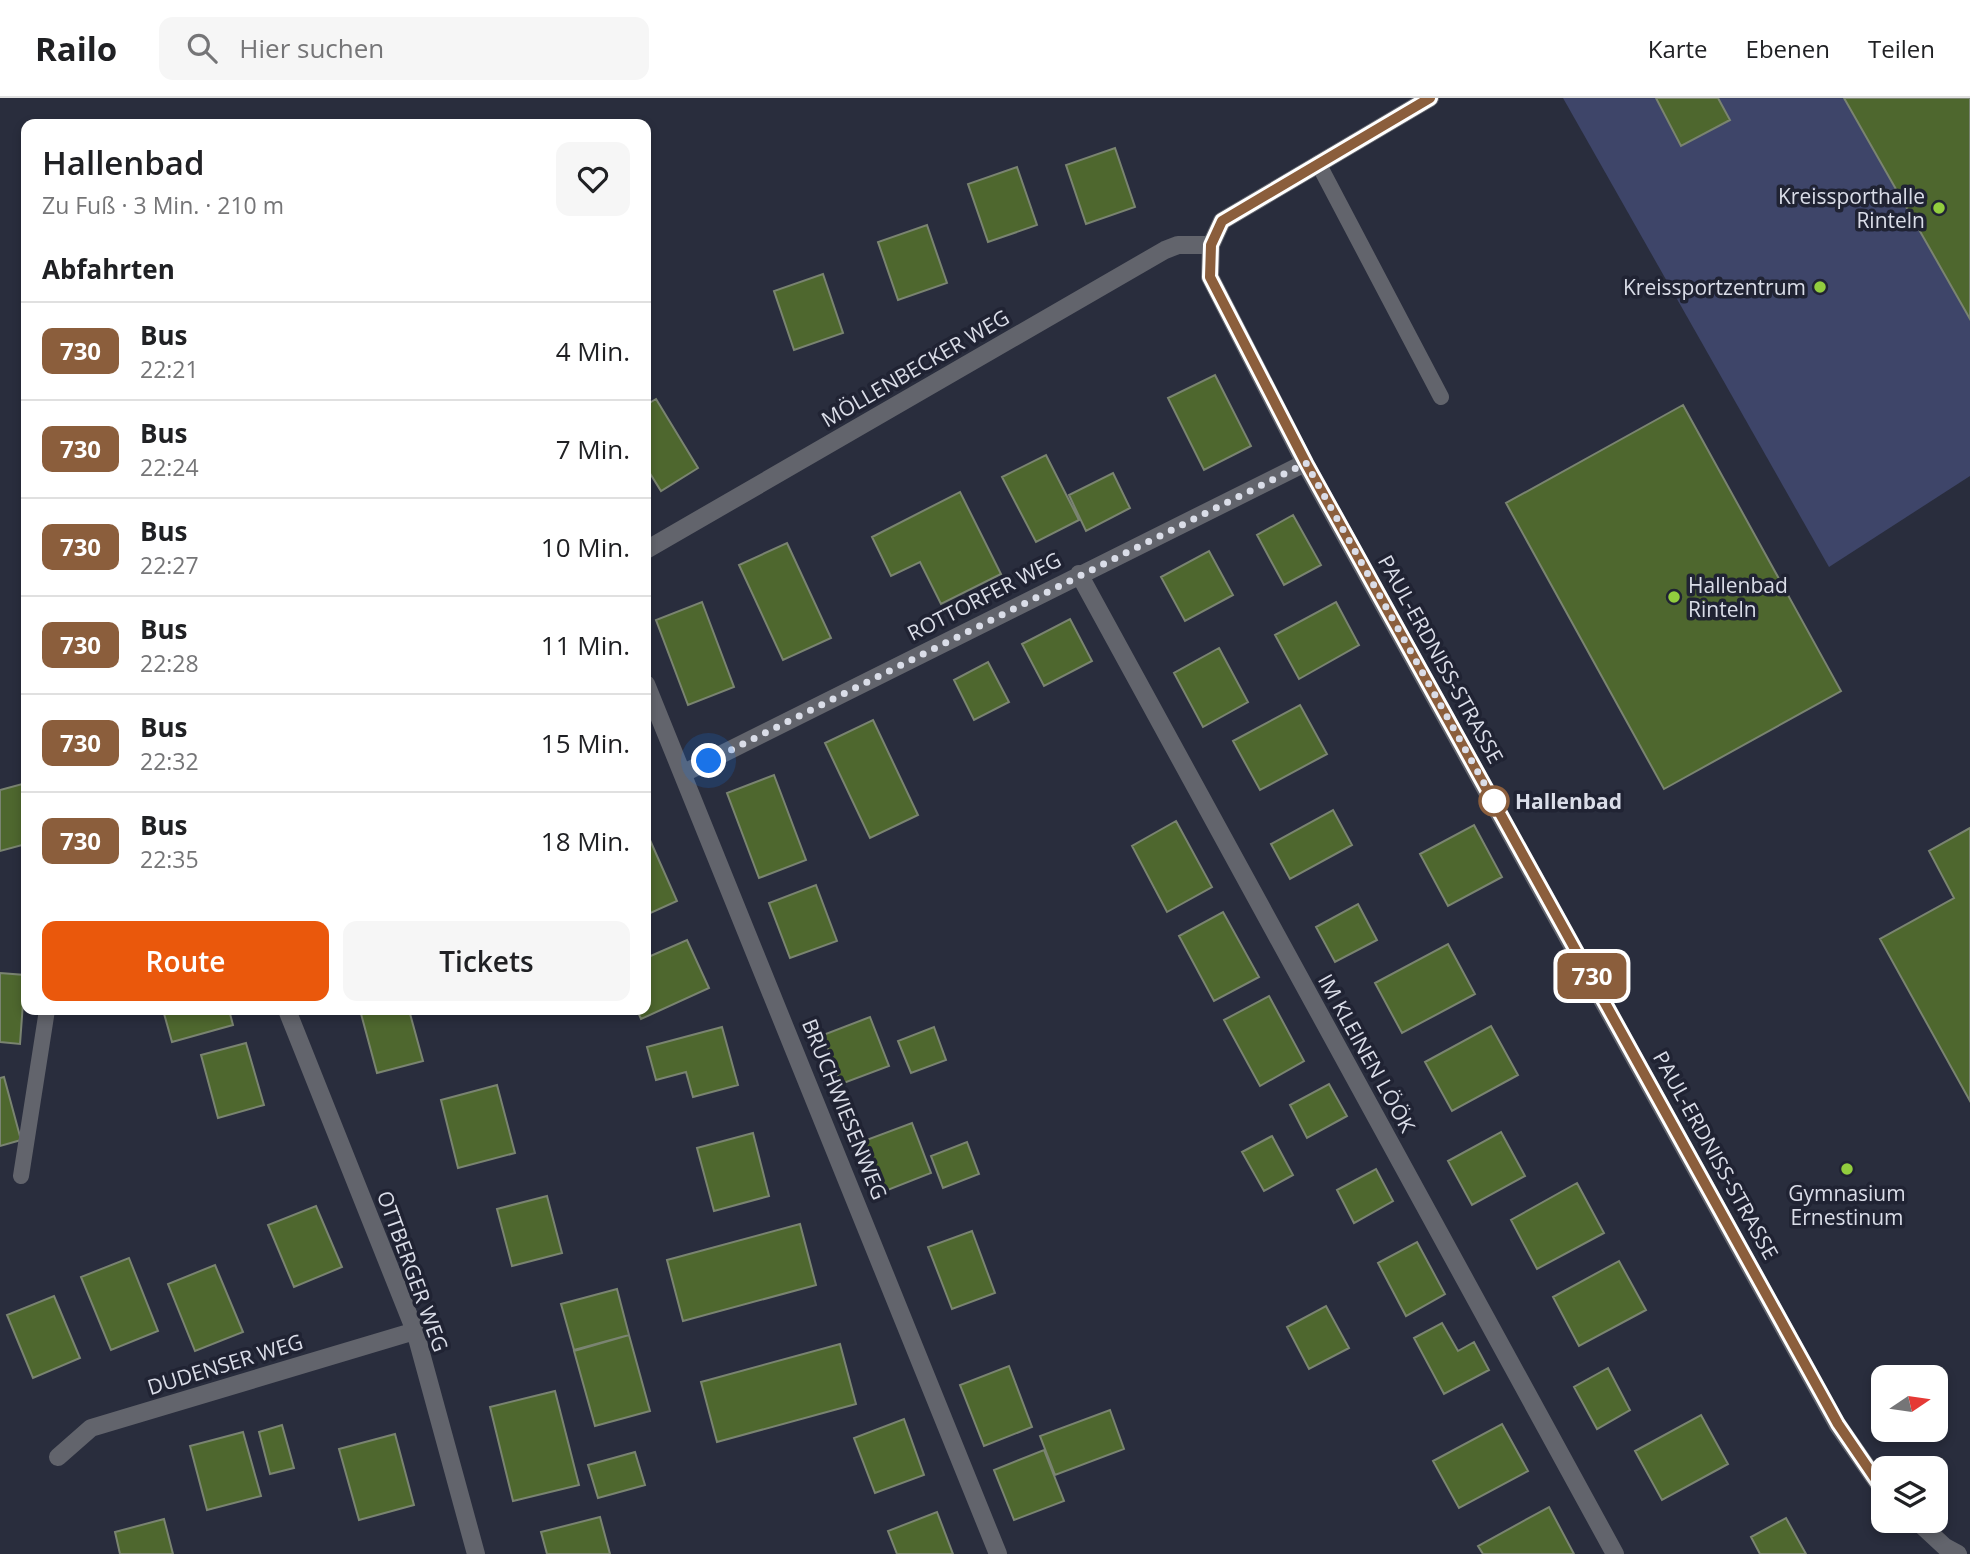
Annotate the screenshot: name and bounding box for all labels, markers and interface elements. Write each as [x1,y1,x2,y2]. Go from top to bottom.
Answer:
search box [159,17,649,80]
text: Railo [35,26,117,71]
icon: search [183,29,221,67]
text: Hier suchen [239,30,384,66]
text: Karte [1648,32,1708,65]
text: Ebenen [1746,32,1830,65]
text: Teilen [1868,32,1935,65]
text: Hallenbad [42,140,205,185]
button: heart [556,142,630,216]
place label: Kreissporthalle Rinteln [1778,182,1925,234]
text: Zu Fuß · 3 Min. · 210 m [42,189,284,221]
marker: Kreissporthalle Rinteln [1931,200,1947,216]
text: Abfahrten [42,251,175,287]
place label: Kreissportzentrum [1623,273,1806,301]
marker: Kreissportzentrum [1812,279,1828,295]
street label: MÖLLENBECKER WEG [816,303,1014,433]
text: Bus [140,317,187,353]
text: 4 Min. [556,333,630,369]
text: 730 [60,334,101,367]
text: 22:21 [140,353,199,385]
text: Bus [140,415,187,451]
text: 7 Min. [556,431,630,467]
text: 730 [60,432,101,465]
text: 22:24 [140,451,199,483]
text: Bus [140,513,187,549]
text: 10 Min. [541,529,630,565]
text: 730 [60,530,101,563]
street label: ROTTORFER WEG [902,545,1066,647]
text: 22:27 [140,549,199,581]
street label: PAUL-ERDNISS-STRASSE [1372,550,1510,768]
place label: Hallenbad Rinteln [1688,571,1788,623]
marker: Hallenbad Rinteln [1666,589,1682,605]
text: Bus [140,611,187,647]
text: 11 Min. [541,627,630,663]
text: 730 [60,628,101,661]
text: 22:28 [140,647,199,679]
text: Bus [140,709,187,745]
text: 15 Min. [541,725,630,761]
text: 730 [60,726,101,759]
your location [691,743,726,778]
text: 22:32 [140,745,199,777]
marker: Hallenbad [1479,786,1509,816]
place label: Hallenbad [1515,787,1622,815]
text: Bus [140,807,187,843]
text: 18 Min. [541,823,630,859]
text: 730 [60,824,101,857]
text: 22:35 [140,843,199,875]
button: Route [42,921,329,1001]
button: Tickets [343,921,630,1001]
line badge: 730 [1552,953,1632,999]
text: 730 [1571,959,1613,992]
street label: IM KLEINEN LÖÖK [1312,969,1422,1137]
street label: BRUCHWIESENWEG [796,1014,894,1204]
street label: PAUL-ERDNISS-STRASSE [1647,1046,1785,1264]
marker: Gymnasium Ernestinum [1839,1161,1855,1177]
place label: Gymnasium Ernestinum [1788,1179,1906,1231]
street label: OTTBERGER WEG [371,1187,455,1355]
street label: DUDENSER WEG [144,1327,306,1401]
north arrow [1871,1365,1948,1442]
map controls [1871,1365,1948,1533]
button: layers [1871,1456,1948,1533]

